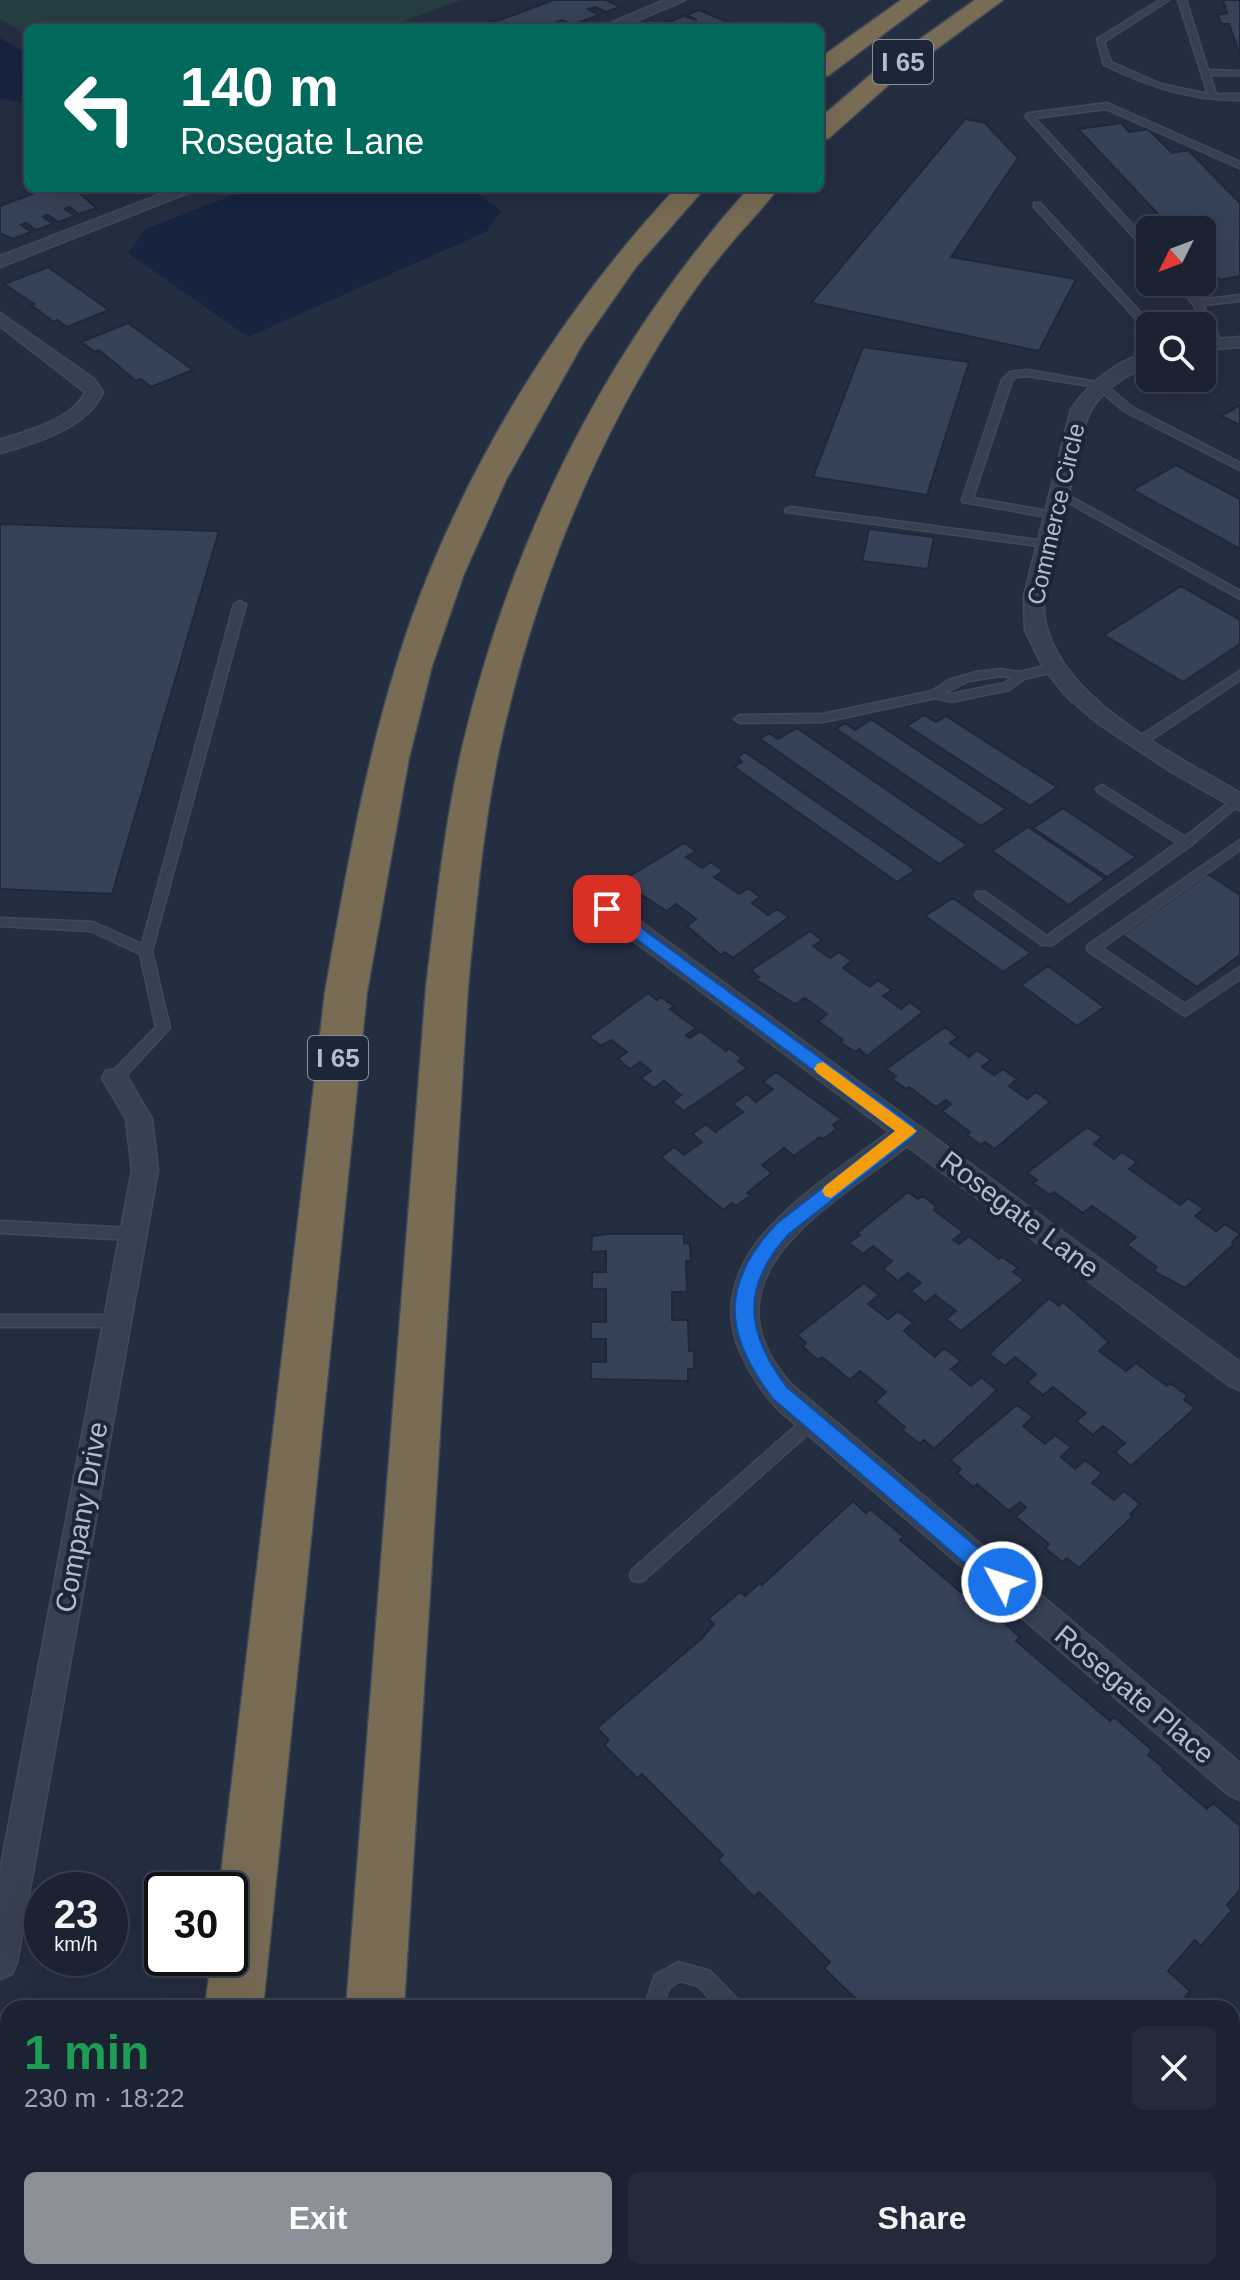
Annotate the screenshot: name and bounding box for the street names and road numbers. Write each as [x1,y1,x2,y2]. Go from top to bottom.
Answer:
road number: I 65 [873,40,933,84]
street label: Commerce Circle [1022,421,1090,607]
road number: I 65 [308,1036,368,1080]
street label: Rosegate Lane [935,1145,1105,1284]
street label: Company Drive [49,1419,114,1615]
street label: Rosegate Place [1049,1619,1220,1770]

